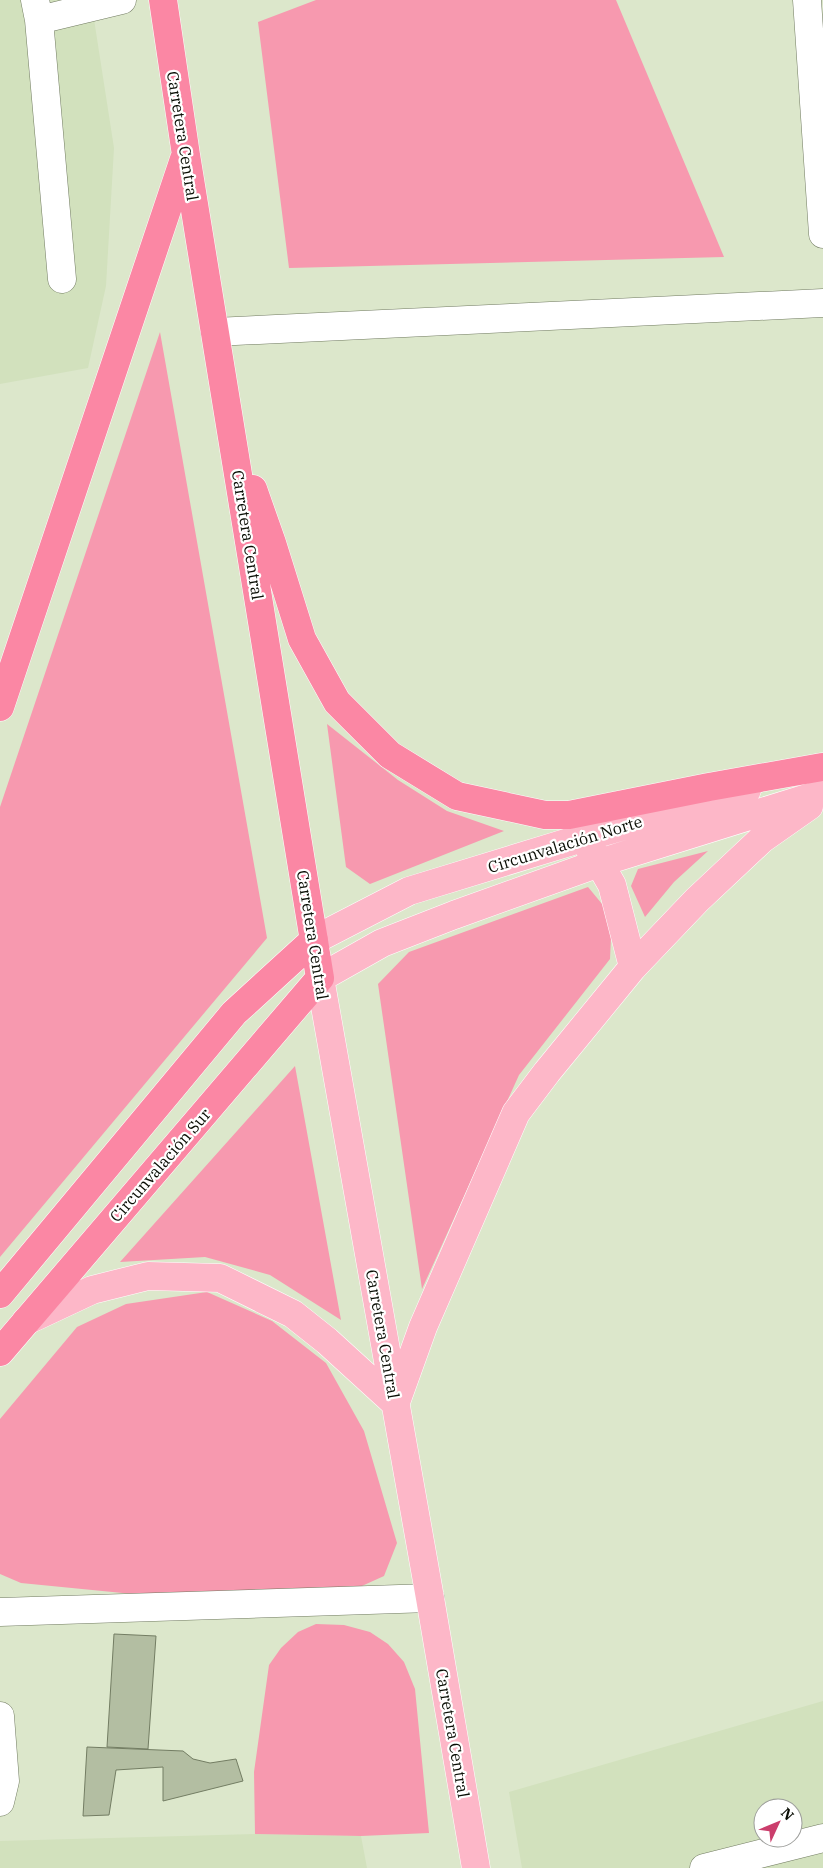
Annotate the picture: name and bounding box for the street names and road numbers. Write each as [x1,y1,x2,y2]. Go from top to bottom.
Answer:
street label: Carretera Central [163,70,203,202]
street label: Carretera Central [228,469,268,601]
street label: Circunvalación Norte [485,811,645,877]
street label: Carretera Central [293,869,333,1001]
street label: Circunvalación Sur [105,1104,215,1226]
street label: Carretera Central [362,1268,404,1400]
street label: Carretera Central [432,1667,474,1799]

